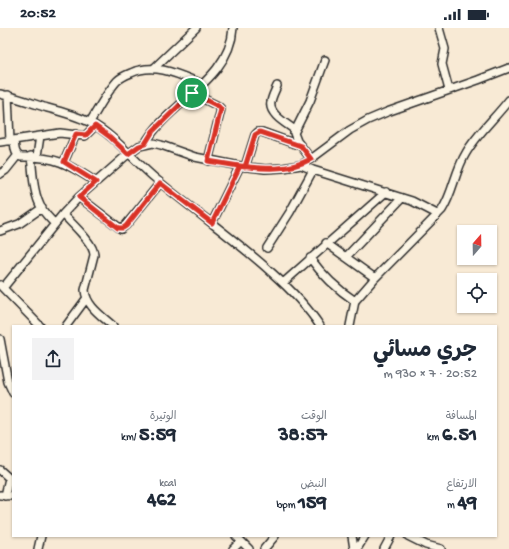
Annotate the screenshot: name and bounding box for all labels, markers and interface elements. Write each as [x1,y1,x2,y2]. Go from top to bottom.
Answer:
text: 20:52 [20,5,56,23]
pin [175,76,209,110]
icon: arrive [181,82,203,104]
north arrow [457,225,497,265]
map controls [457,225,497,313]
button: locate [457,273,497,313]
button: share [32,338,74,380]
text: جري مسائي [373,339,477,365]
text: 20:52 · 7 × 930 m [384,367,477,382]
text: الوتيرة [150,411,176,423]
text: الوقت [301,411,327,423]
text: المسافة [446,411,477,423]
text: 5:59 [139,425,176,448]
text: 38:57 [278,425,327,448]
text: 6.51 [442,425,477,448]
text: /km [121,432,139,444]
text: km [427,432,442,444]
text: kcal [159,478,176,490]
text: النبض [300,479,327,491]
text: الارتفاع [446,479,477,491]
text: 462 [147,490,176,513]
text: 159 [298,493,327,516]
text: 49 [458,493,477,516]
text: bpm [276,500,298,512]
text: m [447,500,458,512]

